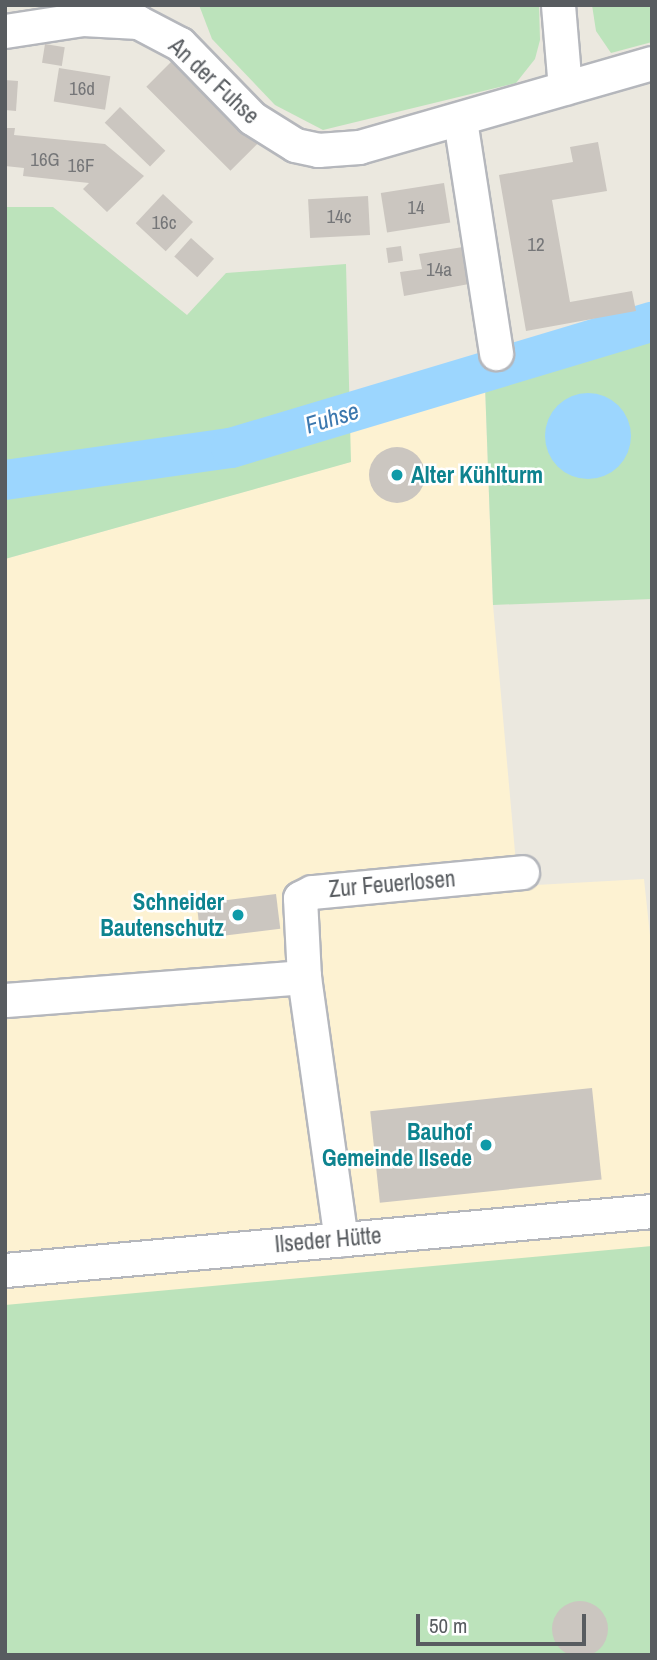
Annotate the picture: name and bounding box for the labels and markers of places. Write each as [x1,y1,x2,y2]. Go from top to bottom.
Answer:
place label: Alter Kühlturm [411,461,543,489]
marker: Alter Kühlturm [389,467,405,483]
place label: Schneider Bautenschutz [100,888,224,942]
marker: Schneider Bautenschutz [230,907,246,923]
place label: Bauhof Gemeinde Ilsede [322,1118,472,1172]
marker: Bauhof Gemeinde Ilsede [478,1137,494,1153]

